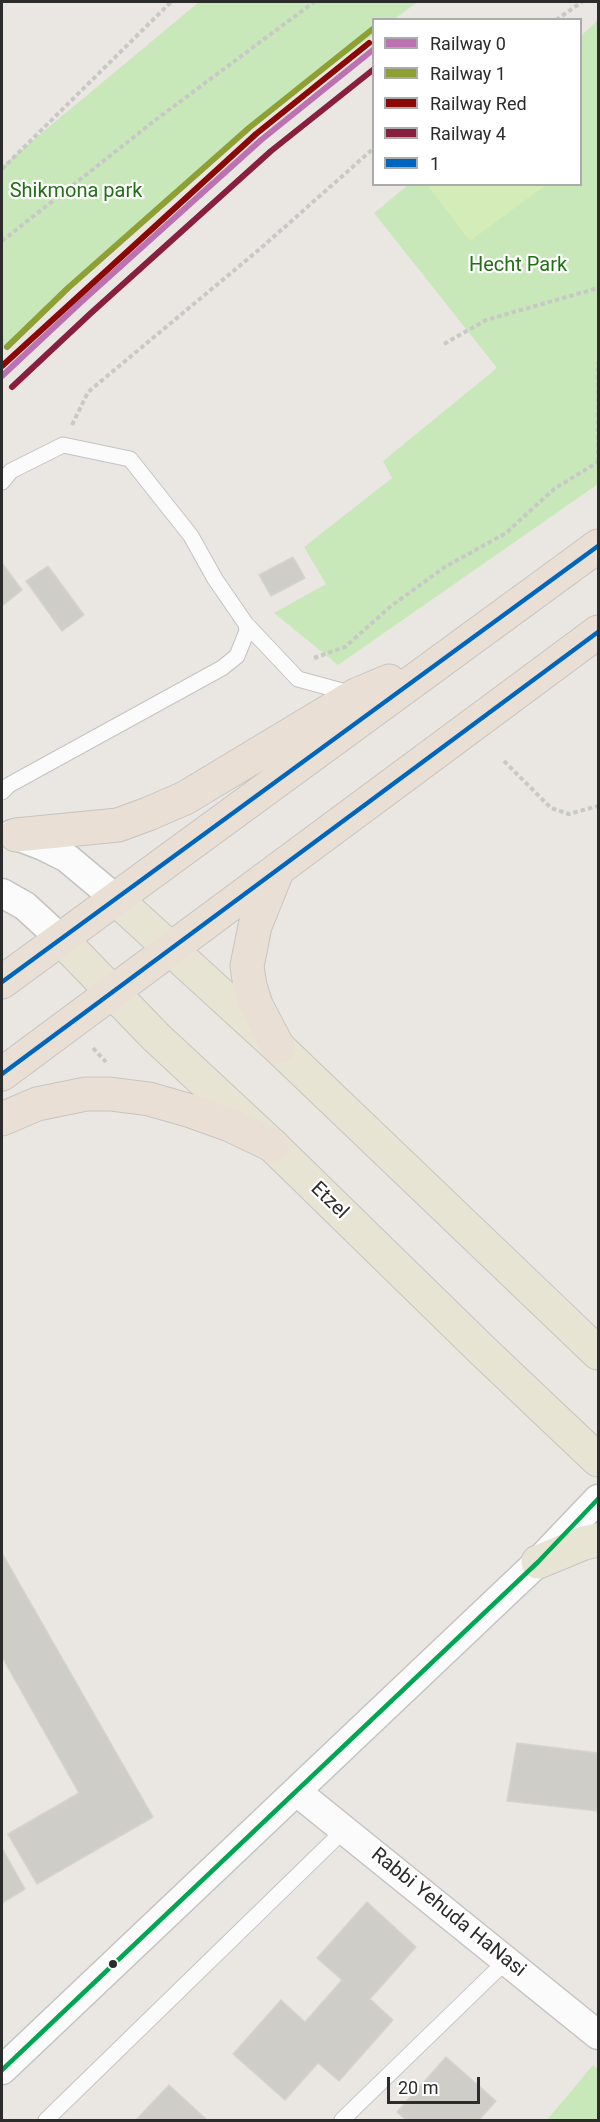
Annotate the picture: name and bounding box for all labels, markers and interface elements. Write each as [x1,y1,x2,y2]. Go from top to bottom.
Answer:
legend [372,18,582,186]
text: Railway 0 [430,33,506,54]
text: Railway 1 [430,63,506,84]
text: Railway Red [430,93,527,114]
text: Railway 4 [430,123,506,144]
text: 1 [430,153,440,174]
park label: Shikmona park [10,180,142,204]
park label: Hecht Park [469,254,567,278]
street label: Etzel [305,1177,353,1225]
street label: Rabbi Yehuda HaNasi [366,1843,530,1983]
unlabelled marker [107,1958,119,1970]
scale bar [390,2065,483,2103]
text: 20 m [398,2077,438,2098]

